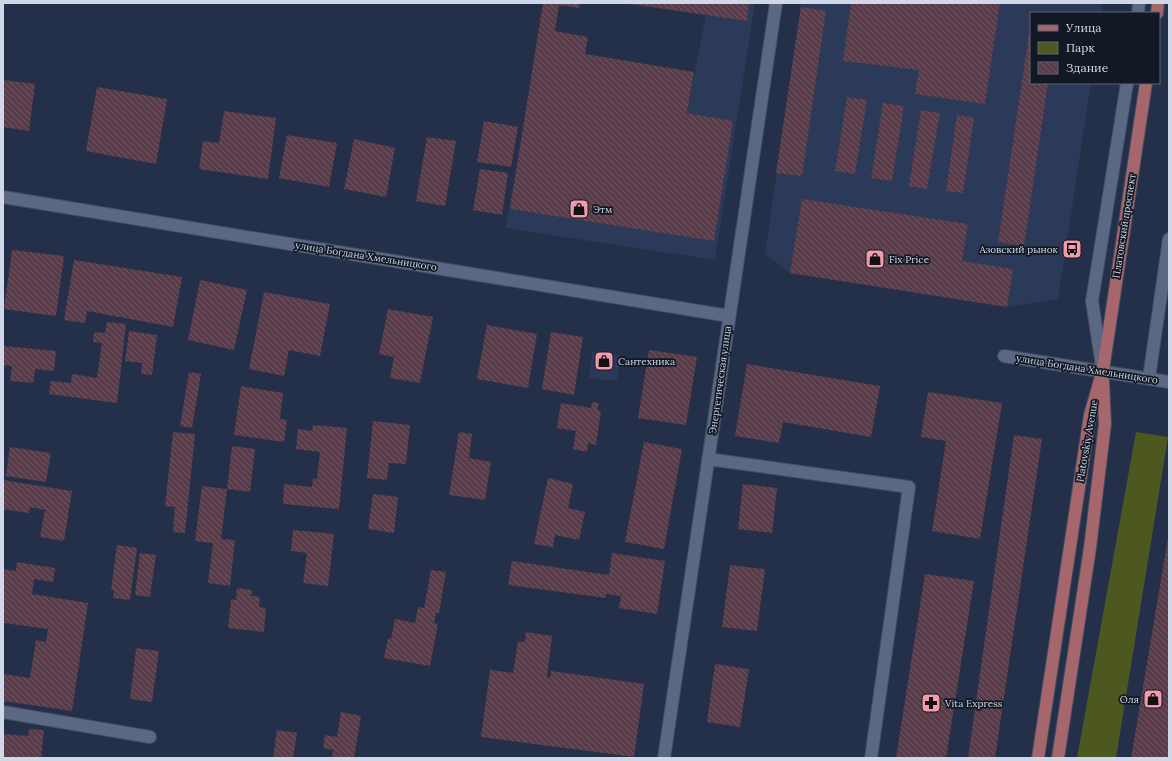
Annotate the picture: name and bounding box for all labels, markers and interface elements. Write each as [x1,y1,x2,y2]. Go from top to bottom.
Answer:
legend [1030,12,1160,84]
text: Улица [1065,20,1102,35]
text: Парк [1066,40,1095,55]
text: Здание [1066,60,1109,75]
street label: Платовский проспект [1109,173,1139,279]
shop icon: Этм [568,198,590,220]
place label: Этм [593,203,613,216]
street label: улица Богдана Хмельницкого [294,238,438,274]
bus stop icon: Азовский рынок [1061,238,1083,260]
place label: Азовский рынок [978,243,1059,256]
shop icon: Fix Price [864,248,886,270]
place label: Fix Price [889,253,930,266]
street label: Энергетическая улица [706,325,734,435]
shop icon: Сантехника [593,350,615,372]
street label: улица Богдана Хмельницкого [1015,351,1159,387]
place label: Сантехника [618,355,675,368]
street label: Platovskiy Avenue [1073,398,1101,483]
shop icon: Оля [1142,688,1164,710]
pharmacy icon: Vita Express [920,692,942,714]
place label: Оля [1120,693,1139,706]
place label: Vita Express [944,697,1003,710]

